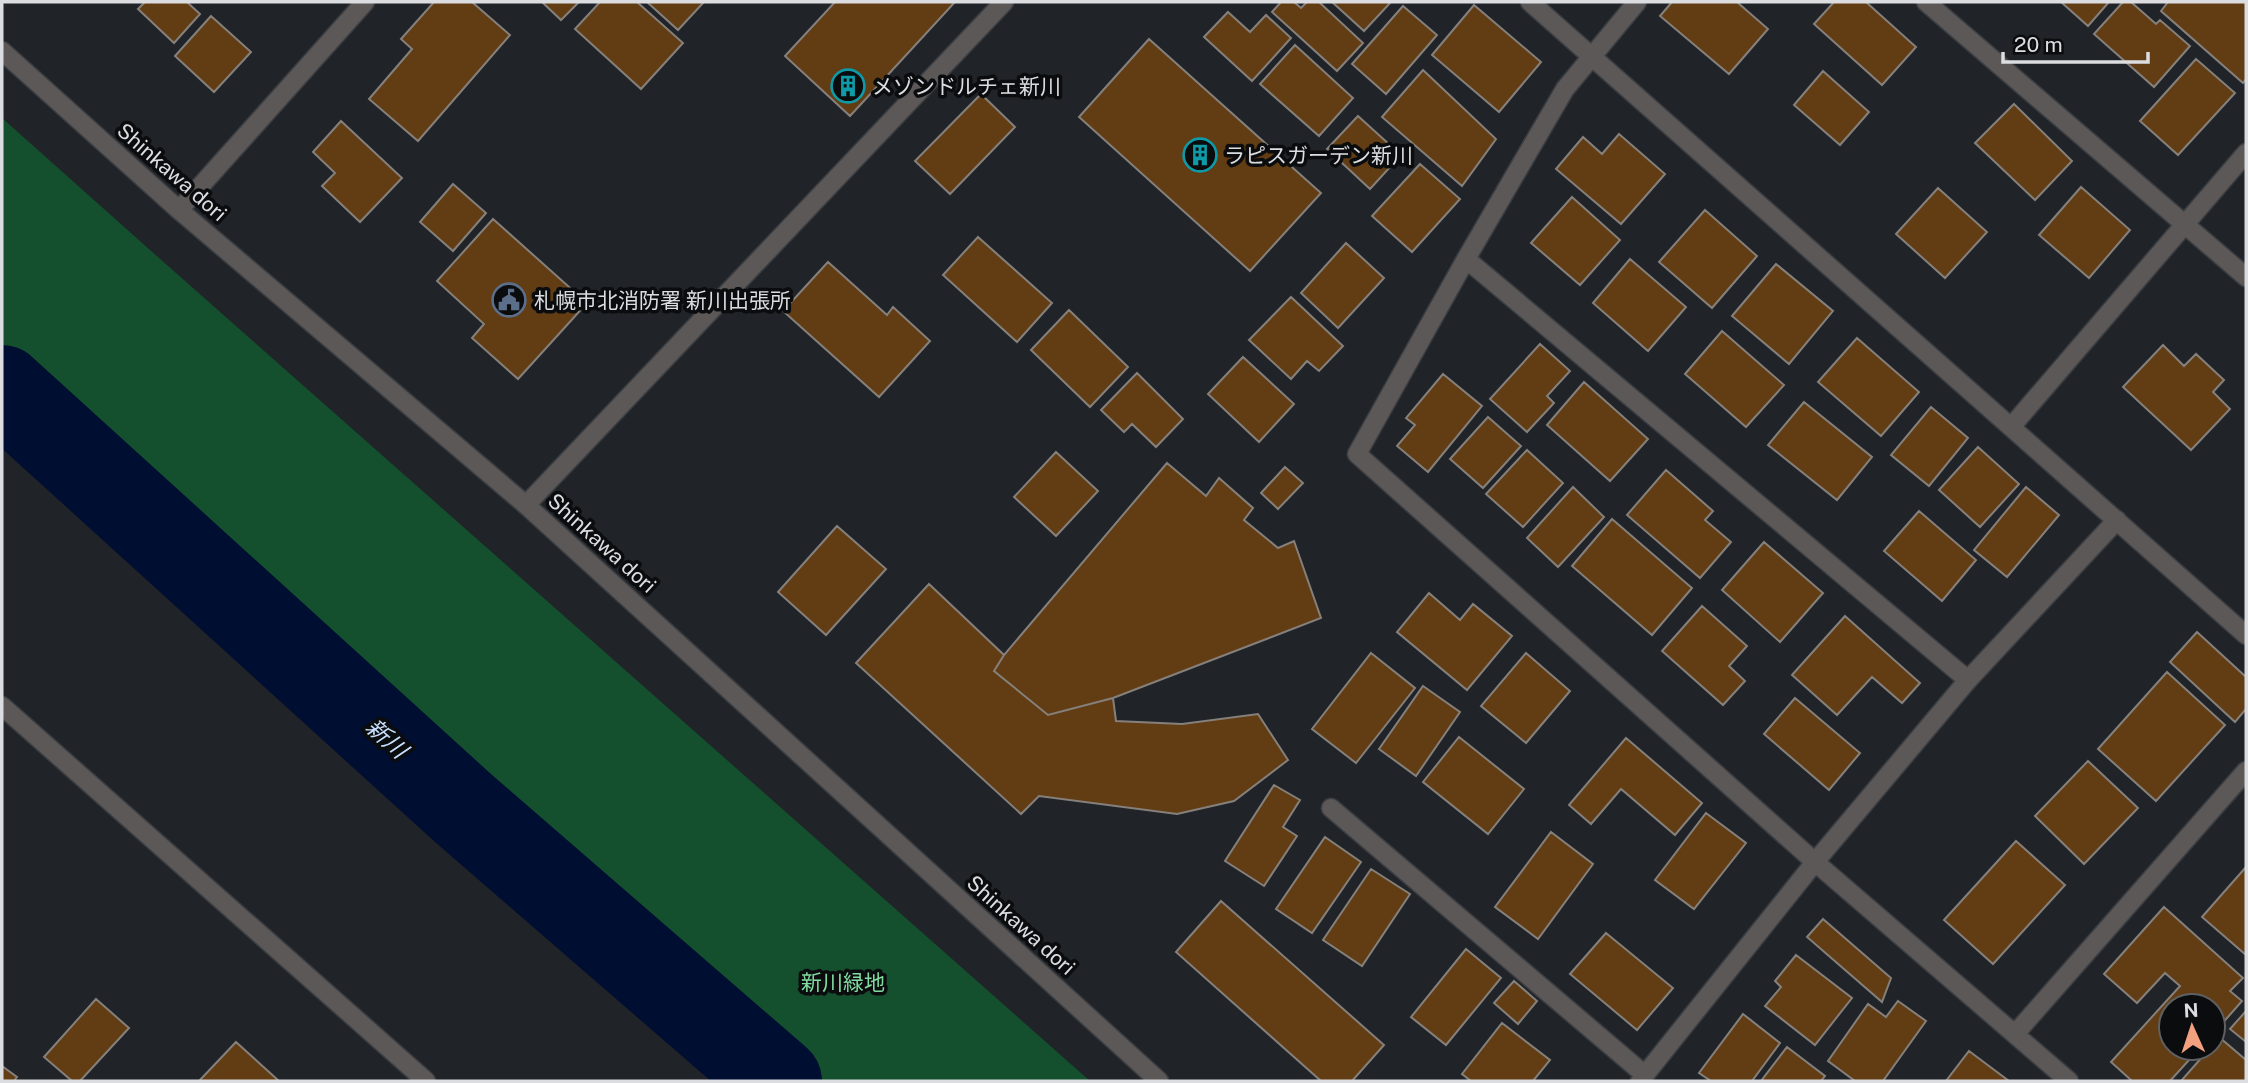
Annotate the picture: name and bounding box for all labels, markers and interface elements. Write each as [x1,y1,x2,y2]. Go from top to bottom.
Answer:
scale bar [2003,21,2148,65]
text: 20 m [2014,32,2063,57]
building icon: メゾンドルチェ新川 [829,67,867,105]
place label: メゾンドルチェ新川 [872,74,1061,99]
street label: Shinkawa dori [112,118,232,226]
building icon: ラピスガーデン新川 [1181,136,1219,174]
place label: ラピスガーデン新川 [1224,143,1413,168]
public building icon: 札幌市北消防署 新川出張所 [490,281,528,319]
place label: 札幌市北消防署 新川出張所 [534,288,791,313]
street label: Shinkawa dori [543,488,661,598]
water label: 新川 [361,713,415,765]
street label: Shinkawa dori [962,870,1080,980]
park label: 新川緑地 [801,970,885,995]
north arrow [2157,992,2227,1062]
text: N [2183,999,2199,1021]

